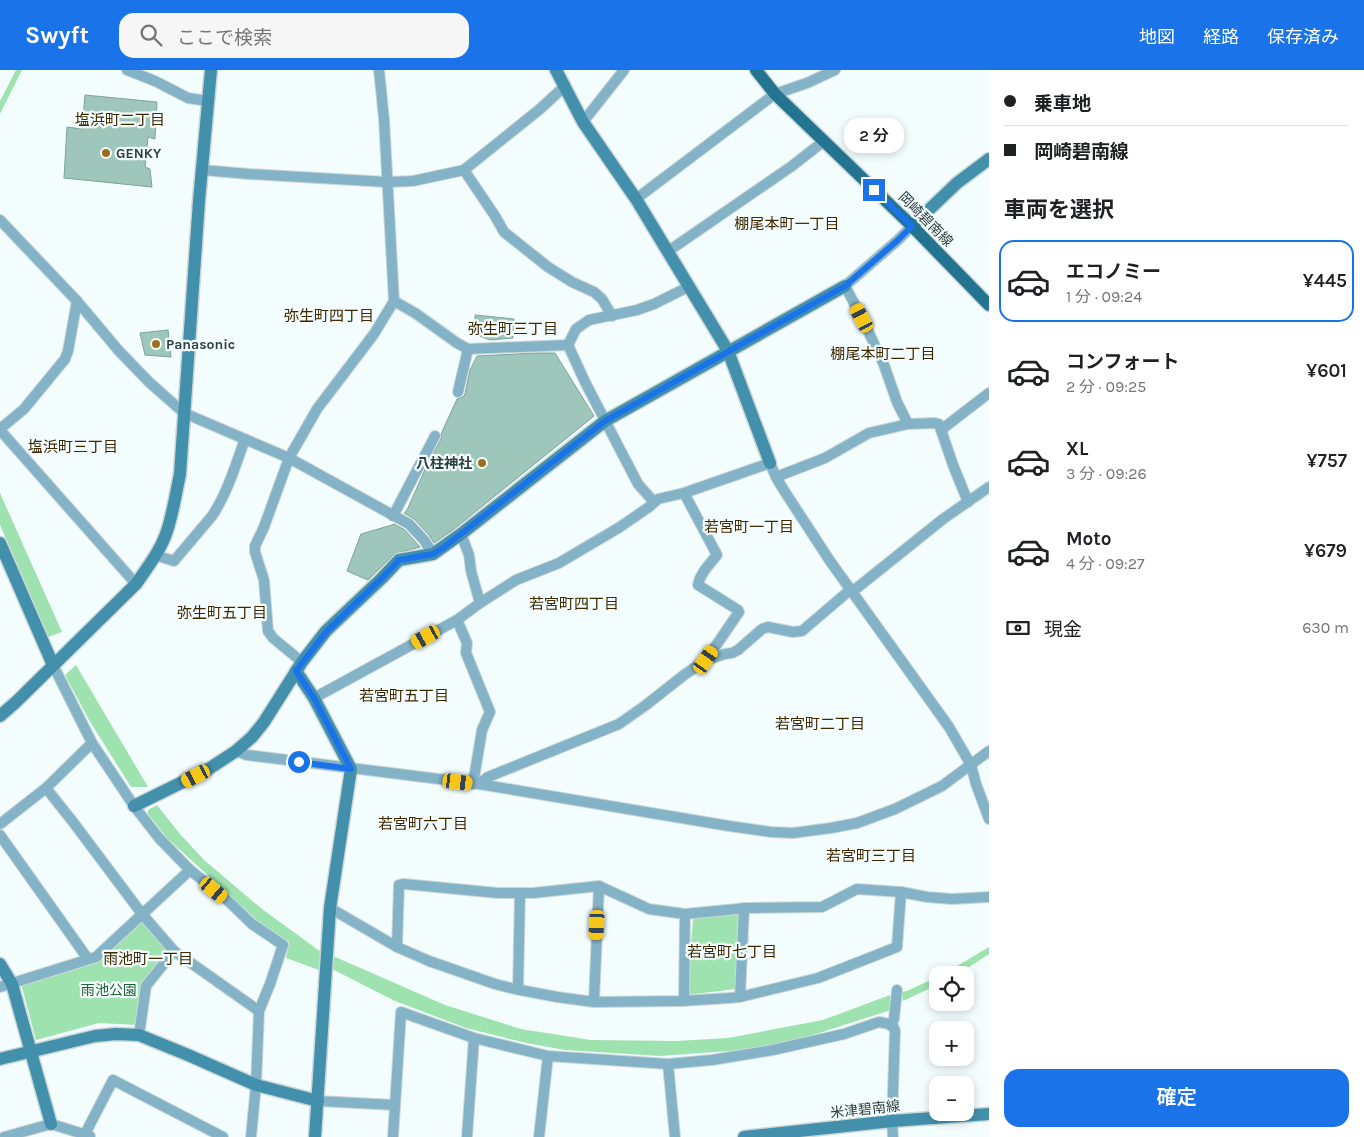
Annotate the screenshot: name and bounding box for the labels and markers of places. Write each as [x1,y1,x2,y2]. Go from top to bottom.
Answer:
place label: GENKY [116,145,162,162]
marker: GENKY [100,147,112,159]
place label: Panasonic [166,336,235,353]
marker: Panasonic [150,338,162,350]
place label: 八柱神社 [416,455,472,472]
marker: 八柱神社 [476,457,488,469]

